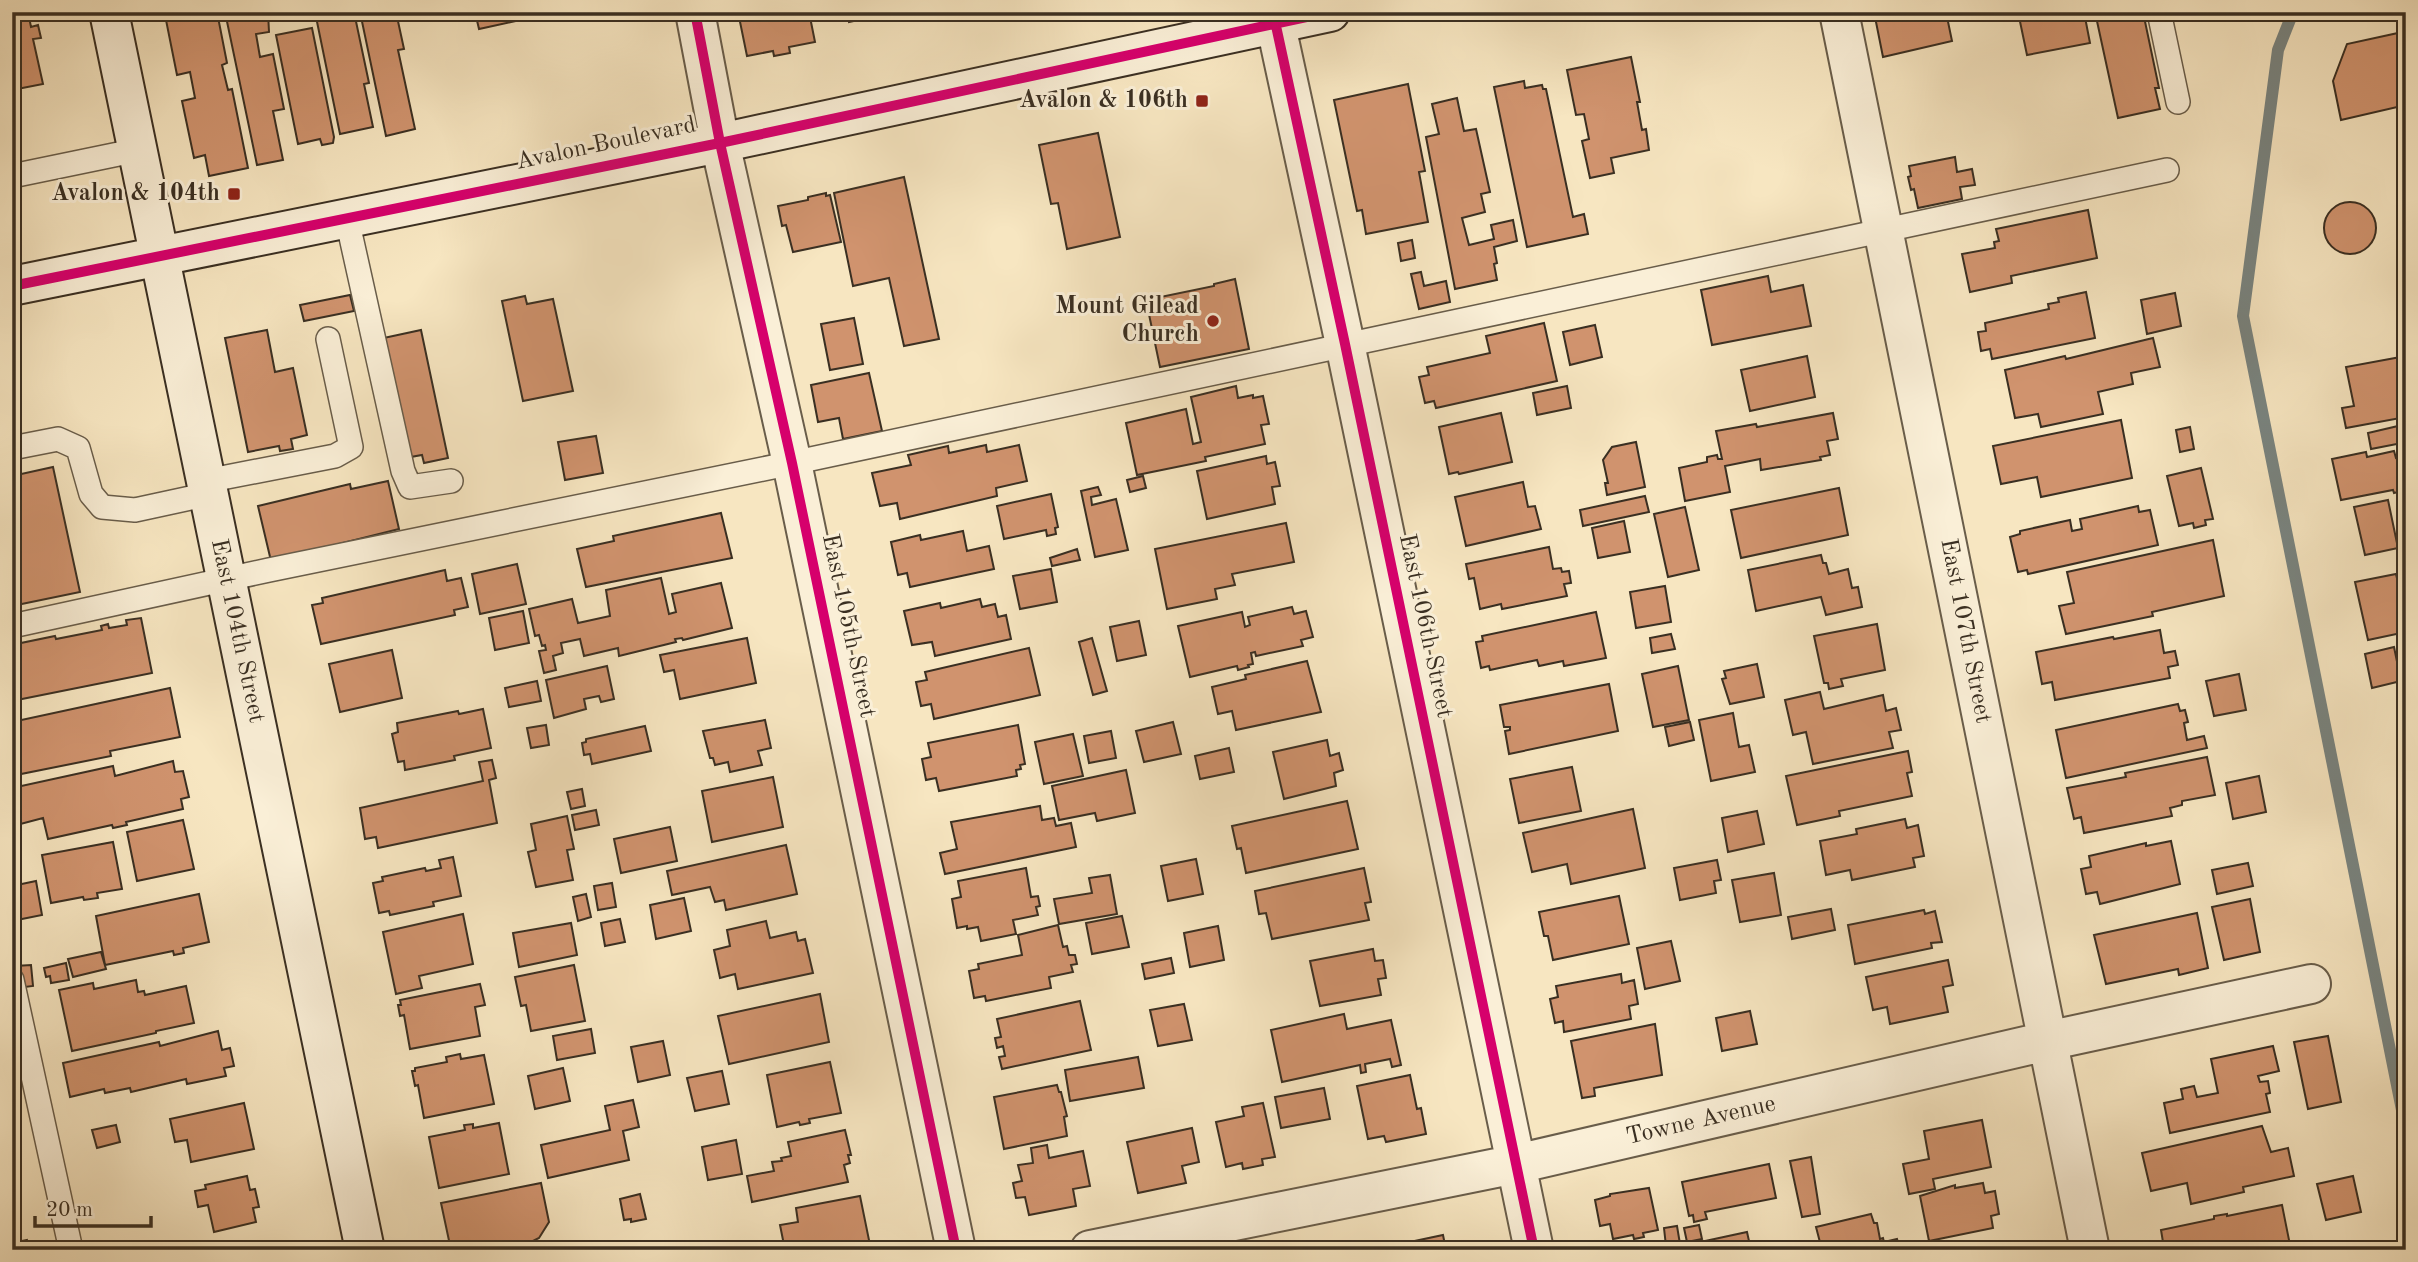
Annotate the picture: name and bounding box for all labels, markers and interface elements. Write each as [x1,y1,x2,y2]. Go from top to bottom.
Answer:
place label: Avalon & 106th [1019,89,1188,113]
marker: Avalon & 106th [1194,93,1210,109]
street label: Avalon Boulevard [514,113,698,175]
place label: Avalon & 104th [51,182,220,206]
marker: Avalon & 104th [226,186,242,202]
place label: Mount Gilead Church [1055,295,1199,347]
marker: Mount Gilead Church [1205,313,1221,329]
street label: East 105th Street [817,532,879,720]
street label: East 106th Street [1394,532,1456,720]
street label: East 104th Street [206,537,268,725]
street label: East 107th Street [1935,537,1995,725]
street label: Towne Avenue [1624,1092,1778,1150]
scale bar [35,1185,150,1229]
text: 20 m [46,1200,93,1221]

